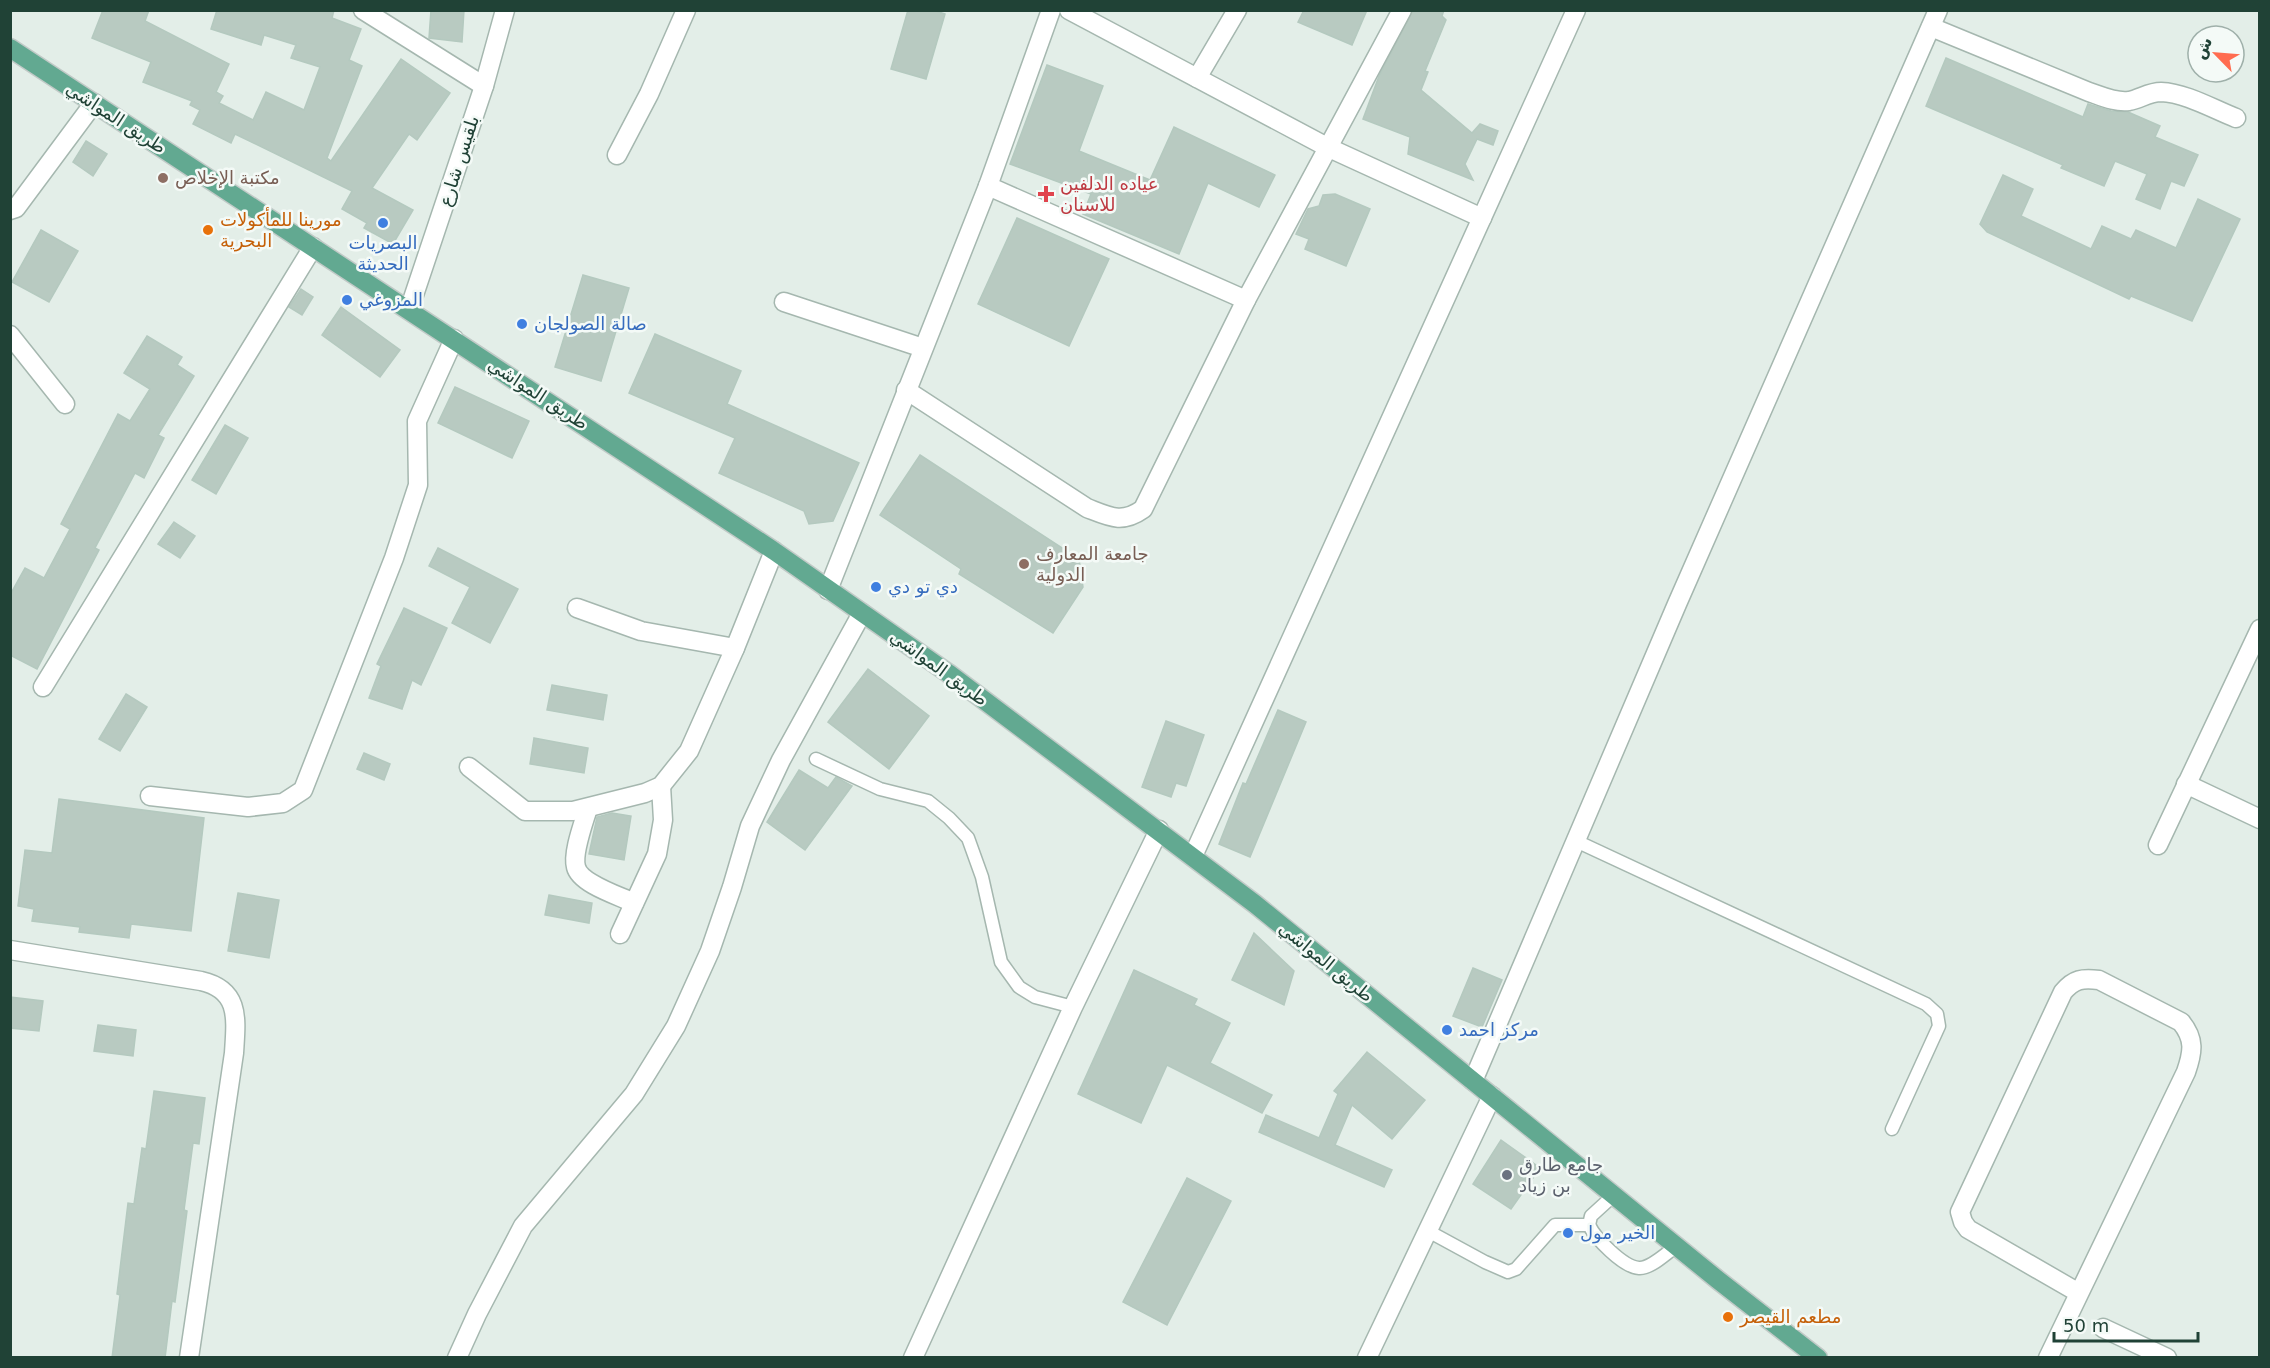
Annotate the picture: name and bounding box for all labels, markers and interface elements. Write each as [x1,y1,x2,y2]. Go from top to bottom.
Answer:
north arrow [2186,24,2246,84]
text: ش [2190,34,2216,62]
street label: طريق المواشي [62,77,170,159]
street label: بلقيس شارع [434,113,484,209]
place label: مكتبة الإخلاص [175,167,280,189]
marker: مكتبة الإخلاص [156,171,170,185]
place label: عياده الدلفين للاسنان [1060,173,1158,215]
marker: عياده الدلفين للاسنان [1037,185,1055,203]
place label: مورينا للمأكولات البحرية [220,207,342,252]
marker: البصريات الحديثة [376,216,390,230]
marker: مورينا للمأكولات البحرية [201,223,215,237]
place label: البصريات الحديثة [349,232,417,274]
place label: المزوغي [359,289,423,311]
marker: المزوغي [340,293,354,307]
place label: صالة الصولجان [534,313,647,335]
marker: صالة الصولجان [515,317,529,331]
street label: طريق المواشي [484,353,592,435]
place label: جامعة المعارف الدولية [1036,543,1149,586]
marker: جامعة المعارف الدولية [1017,557,1031,571]
place label: دي تو دي [888,576,958,598]
marker: دي تو دي [869,580,883,594]
street label: طريق المواشي [886,625,992,711]
street label: طريق المواشي [1274,917,1378,1007]
place label: مركز احمد [1459,1019,1539,1041]
marker: مركز احمد [1440,1023,1454,1037]
place label: جامع طارق بن زياد [1519,1154,1603,1197]
marker: جامع طارق بن زياد [1500,1168,1514,1182]
place label: الخير مول [1580,1222,1655,1244]
marker: الخير مول [1561,1226,1575,1240]
scale bar [2054,1305,2198,1343]
place label: مطعم القيصر [1739,1306,1841,1328]
marker: مطعم القيصر [1721,1310,1735,1324]
text: 50 m [2063,1315,2109,1336]

